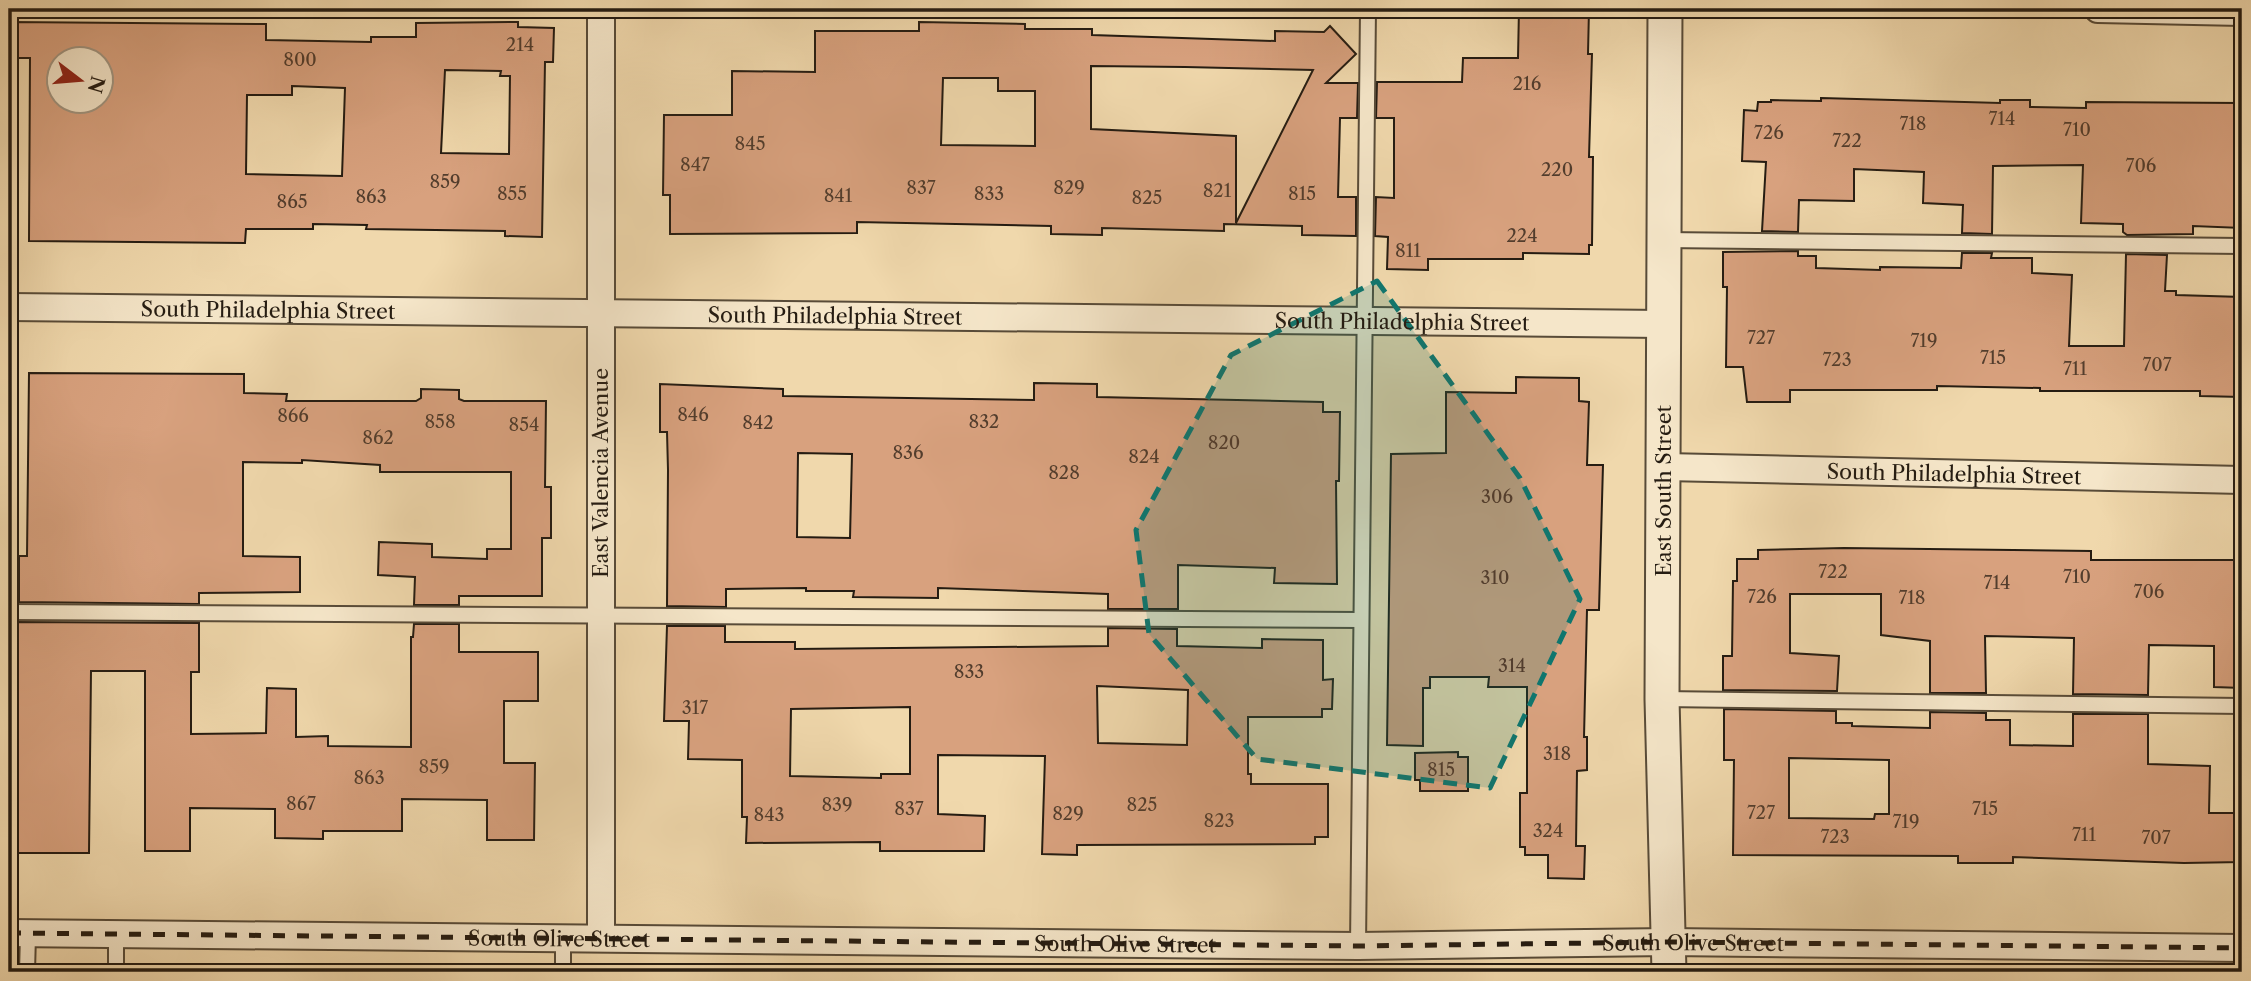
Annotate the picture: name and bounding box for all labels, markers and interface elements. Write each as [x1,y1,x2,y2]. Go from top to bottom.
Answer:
house number: 214 [506,34,534,56]
north arrow [46,46,116,116]
house number: 800 [283,49,317,71]
text: N [83,73,109,96]
house number: 216 [1513,73,1541,95]
house number: 714 [1989,108,2015,130]
house number: 718 [1899,113,1927,135]
house number: 710 [2063,119,2091,141]
house number: 726 [1754,122,1784,144]
house number: 722 [1832,130,1862,152]
house number: 845 [735,133,765,155]
house number: 847 [680,154,710,176]
house number: 706 [2126,155,2156,177]
house number: 220 [1541,159,1573,181]
house number: 859 [430,171,461,193]
house number: 837 [906,177,936,199]
house number: 829 [1053,177,1085,199]
house number: 821 [1203,180,1232,202]
house number: 855 [497,183,527,205]
house number: 833 [974,183,1004,205]
house number: 815 [1288,183,1316,205]
house number: 841 [824,185,853,207]
house number: 863 [355,186,387,208]
house number: 825 [1132,187,1162,209]
house number: 865 [277,191,307,213]
house number: 224 [1506,225,1538,247]
house number: 811 [1395,240,1421,262]
street label: South Philadelphia Street [141,296,396,323]
street label: South Philadelphia Street [707,302,963,329]
street label: South Philadelphia Street [1274,308,1530,335]
house number: 727 [1747,327,1775,349]
house number: 719 [1911,330,1937,352]
house number: 715 [1980,347,2006,369]
house number: 723 [1822,349,1852,371]
house number: 707 [2142,354,2172,376]
house number: 711 [2063,358,2087,380]
street label: East Valencia Avenue [588,368,613,578]
house number: 846 [677,404,709,426]
house number: 866 [277,405,309,427]
street label: East South Street [1651,405,1676,577]
house number: 858 [424,411,456,433]
house number: 832 [969,411,999,433]
house number: 842 [742,412,774,434]
house number: 854 [509,414,539,436]
house number: 862 [362,427,394,449]
house number: 820 [1208,432,1240,454]
house number: 836 [892,442,924,464]
house number: 824 [1128,446,1160,468]
street label: South Philadelphia Street [1826,458,2082,489]
house number: 828 [1048,462,1080,484]
house number: 306 [1481,486,1513,508]
house number: 722 [1818,561,1848,583]
house number: 710 [2063,566,2091,588]
house number: 310 [1481,567,1509,589]
house number: 714 [1984,572,2010,594]
house number: 706 [2134,581,2164,603]
house number: 726 [1747,586,1777,608]
house number: 718 [1898,587,1926,609]
house number: 314 [1498,655,1526,677]
house number: 833 [954,661,984,683]
house number: 317 [682,697,708,719]
house number: 318 [1543,743,1571,765]
house number: 859 [419,756,450,778]
house number: 815 [1427,759,1455,781]
house number: 863 [353,767,385,789]
house number: 867 [286,793,316,815]
house number: 839 [821,794,853,816]
house number: 825 [1127,794,1157,816]
house number: 837 [894,798,924,820]
house number: 715 [1972,798,1998,820]
house number: 727 [1747,802,1775,824]
house number: 829 [1052,803,1084,825]
house number: 843 [754,804,784,826]
house number: 823 [1204,810,1234,832]
house number: 719 [1893,811,1919,833]
house number: 324 [1533,820,1563,842]
house number: 711 [2072,824,2096,846]
house number: 723 [1820,826,1850,848]
house number: 707 [2141,827,2171,849]
street label: South Olive Street [468,925,651,952]
street label: South Olive Street [1602,929,1785,956]
street label: South Olive Street [1034,930,1217,957]

